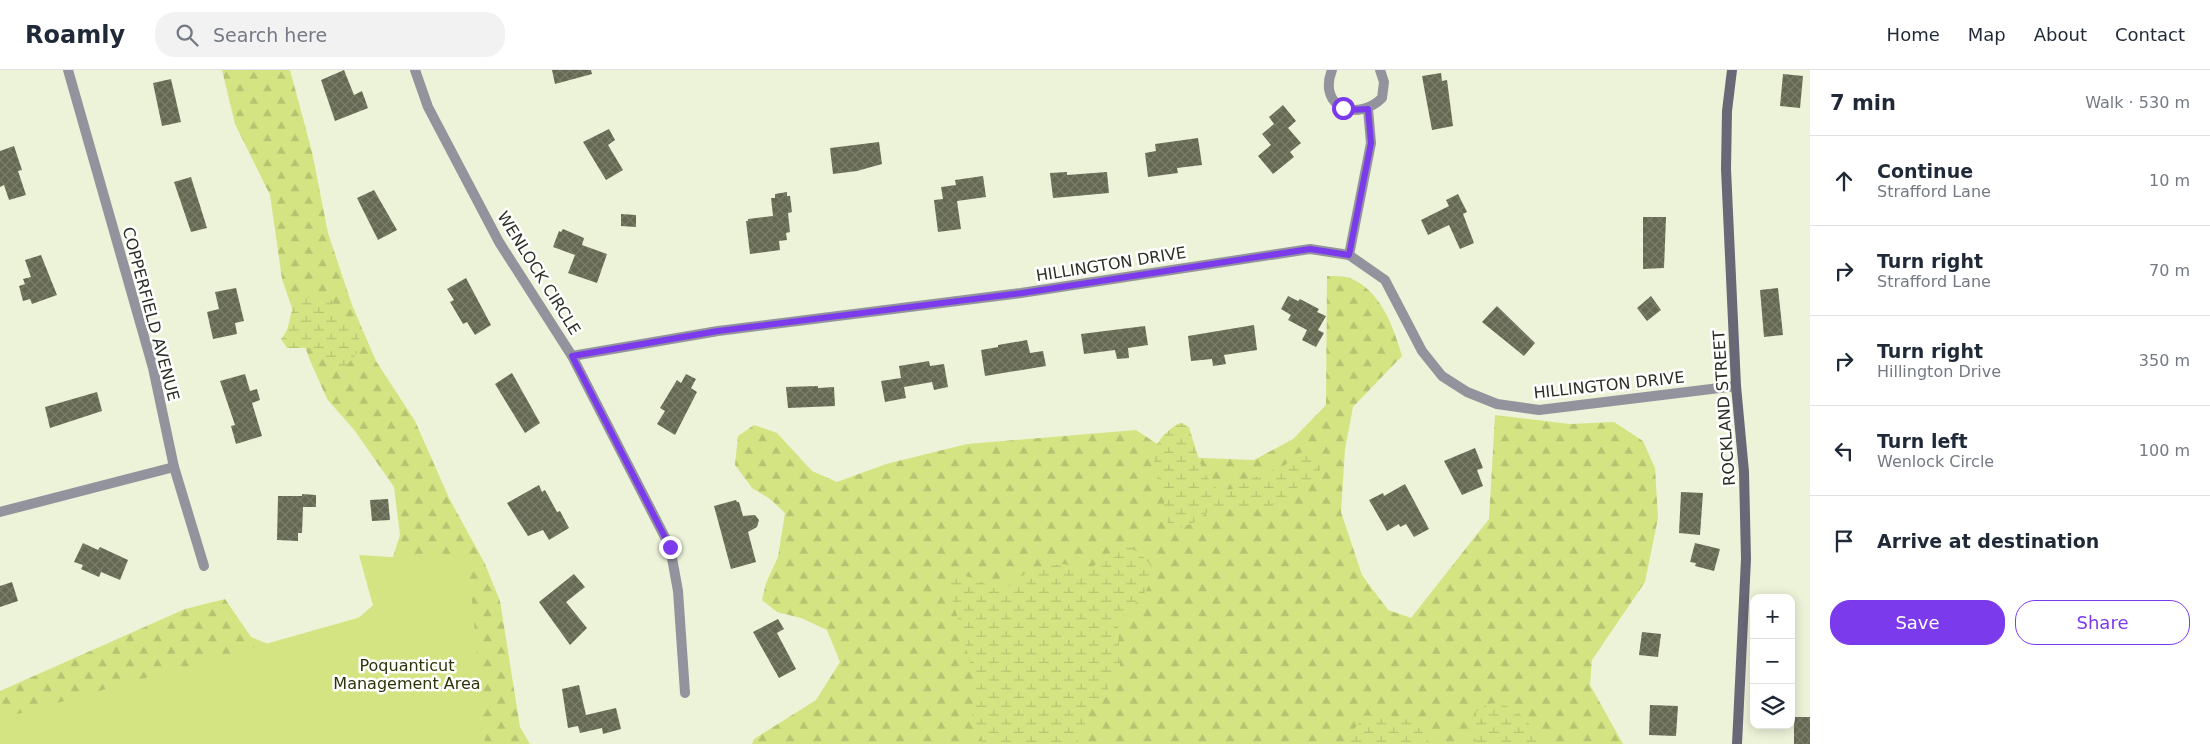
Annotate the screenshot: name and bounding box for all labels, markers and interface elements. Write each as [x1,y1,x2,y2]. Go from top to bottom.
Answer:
search box [155,12,505,57]
text: Roamly [25,21,125,49]
icon: search [173,21,201,49]
text: Search here [213,24,327,46]
text: Home [1887,24,1940,45]
text: Map [1968,24,2006,45]
text: About [2034,24,2087,45]
text: Contact [2115,24,2185,45]
text: 7 min [1830,91,1896,115]
text: Walk · 530 m [2085,93,2190,112]
route start [1332,97,1355,120]
text: Continue [1877,160,1973,182]
icon: ahead [1830,167,1858,195]
text: 10 m [2149,171,2190,190]
text: Strafford Lane [1877,182,1991,201]
street label: WENLOCK CIRCLE [493,208,585,338]
street label: COPPERFIELD AVENUE [119,225,183,403]
street label: HILLINGTON DRIVE [1035,243,1187,285]
text: Turn right [1877,250,1983,272]
icon: right [1830,257,1858,285]
text: 70 m [2149,261,2190,280]
text: Strafford Lane [1877,272,1991,291]
street label: ROCKLAND STREET [1709,329,1739,486]
text: Turn right [1877,340,1983,362]
icon: right [1830,347,1858,375]
text: 350 m [2139,351,2190,370]
text: Hillington Drive [1877,362,2001,381]
street label: HILLINGTON DRIVE [1533,368,1685,402]
text: Turn left [1877,430,1968,452]
icon: left [1830,437,1858,465]
text: 100 m [2139,441,2190,460]
text: Wenlock Circle [1877,452,1994,471]
icon: arrive [1830,527,1858,555]
text: Arrive at destination [1877,530,2099,552]
route end [659,536,682,559]
map controls [1750,594,1795,729]
button: + [1750,594,1795,639]
button: Save [1830,600,2005,645]
button: Share [2015,600,2190,645]
button: − [1750,639,1795,684]
park label: Poquanticut Management Area [333,656,481,693]
button: layers [1750,684,1795,729]

